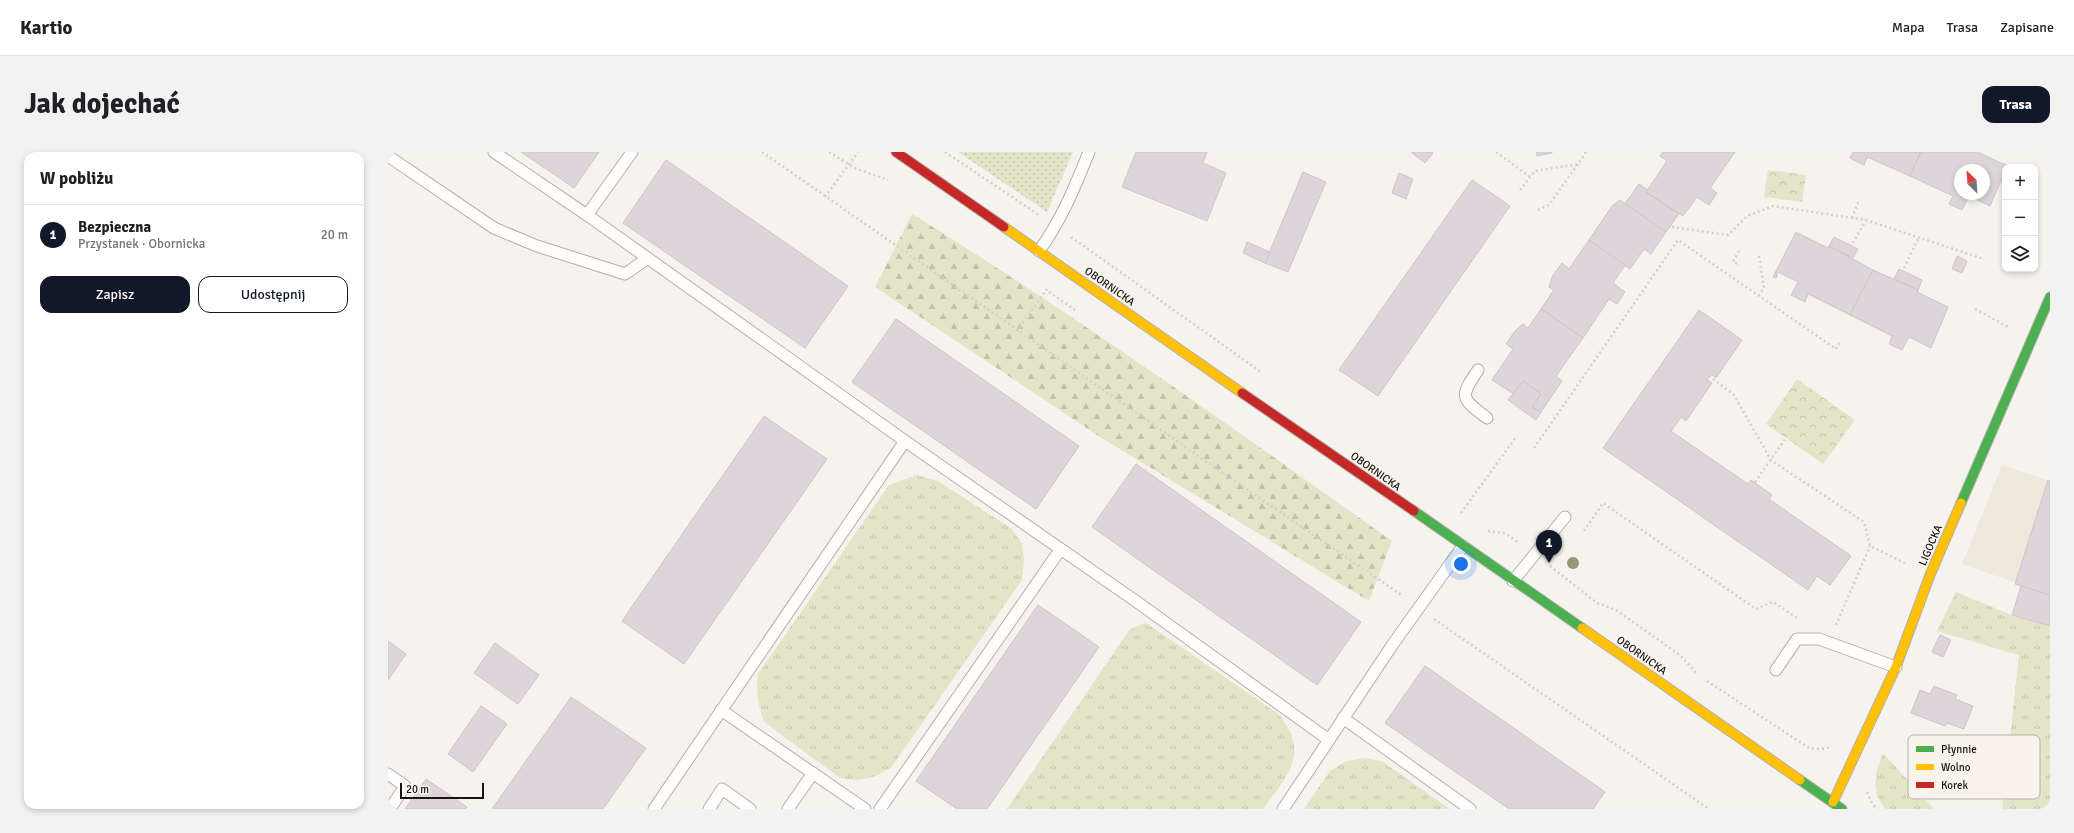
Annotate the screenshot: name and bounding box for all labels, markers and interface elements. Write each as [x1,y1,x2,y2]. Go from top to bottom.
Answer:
text: Kartio [20,16,73,40]
text: Mapa [1892,19,1925,36]
text: Trasa [1947,19,1978,36]
text: Zapisane [2000,19,2054,36]
button: Trasa [1982,86,2050,123]
text: Jak dojechać [24,87,180,121]
north arrow [1954,164,1990,200]
map controls [2002,164,2038,272]
button: + [2002,164,2038,200]
text: W pobliżu [40,168,113,189]
button: − [2002,200,2038,236]
text: Bezpieczna [78,218,151,236]
text: 1 [49,227,57,243]
text: 20 m [321,227,348,243]
text: Przystanek · Obornicka [78,236,205,252]
button: layers [2002,236,2038,272]
street label: OBORNICKA [1082,264,1138,309]
button: Zapisz [40,276,190,313]
button: Udostępnij [198,276,348,313]
street label: OBORNICKA [1348,449,1404,494]
street label: LIGOCKA [1916,523,1945,568]
pin: 1 [1536,530,1562,563]
your location [1451,554,1471,574]
street label: OBORNICKA [1614,633,1670,678]
legend [1908,735,2040,799]
text: Płynnie [1941,743,1977,756]
text: Wolno [1941,761,1971,774]
text: Korek [1941,779,1968,792]
scale bar [400,781,484,800]
text: 20 m [406,783,429,796]

